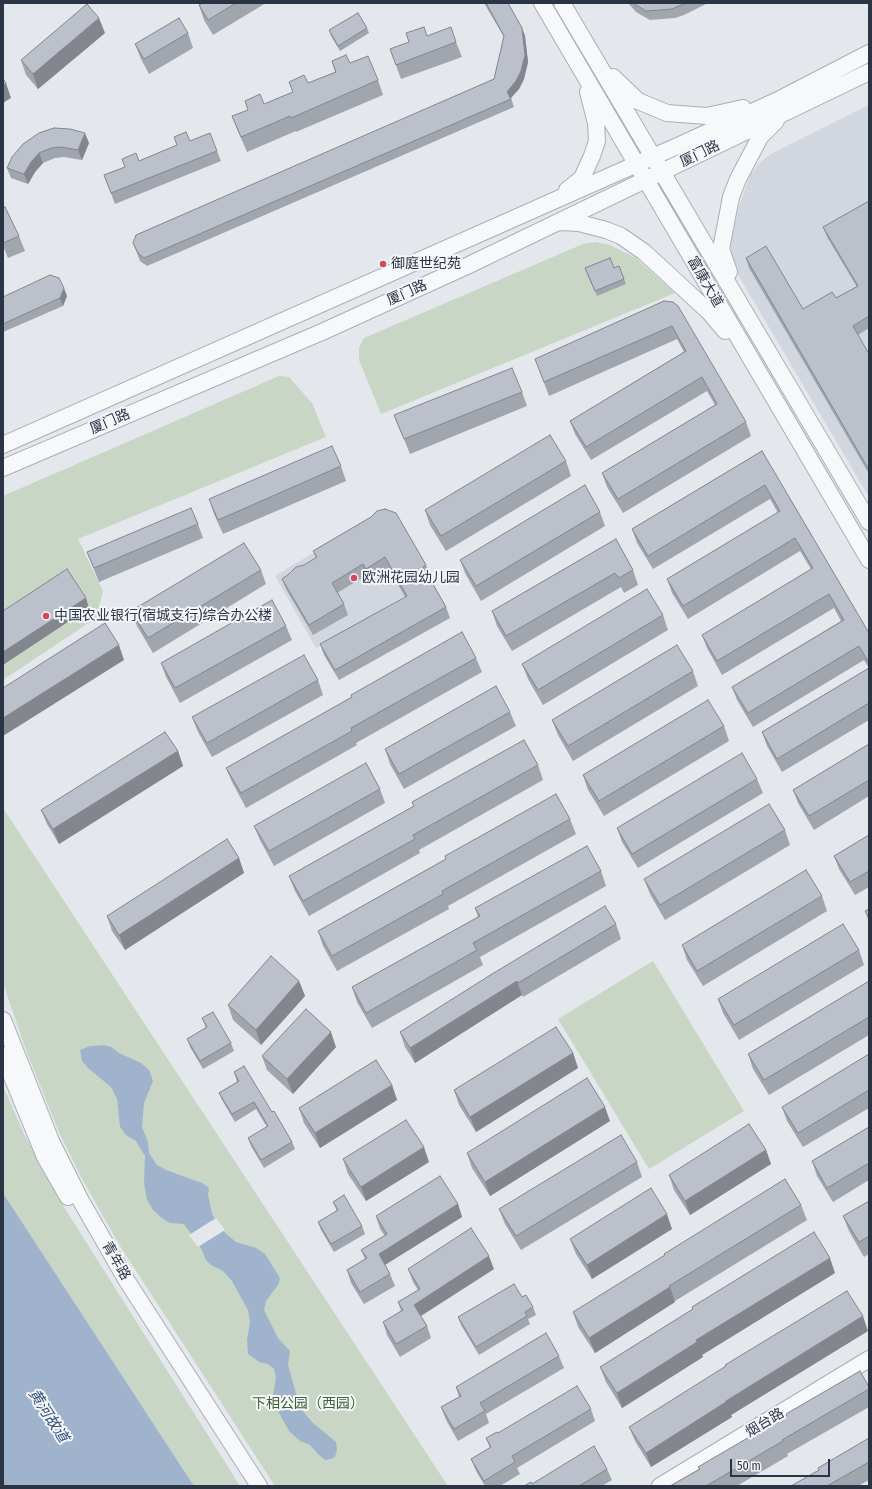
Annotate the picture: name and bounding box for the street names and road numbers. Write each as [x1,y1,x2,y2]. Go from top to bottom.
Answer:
street label: 厦门路 [677,137,723,171]
street label: 富康大道 [684,254,726,310]
street label: 厦门路 [384,277,430,309]
street label: 厦门路 [87,406,133,438]
street label: 青年路 [98,1239,134,1283]
street label: 烟台路 [743,1405,787,1441]

